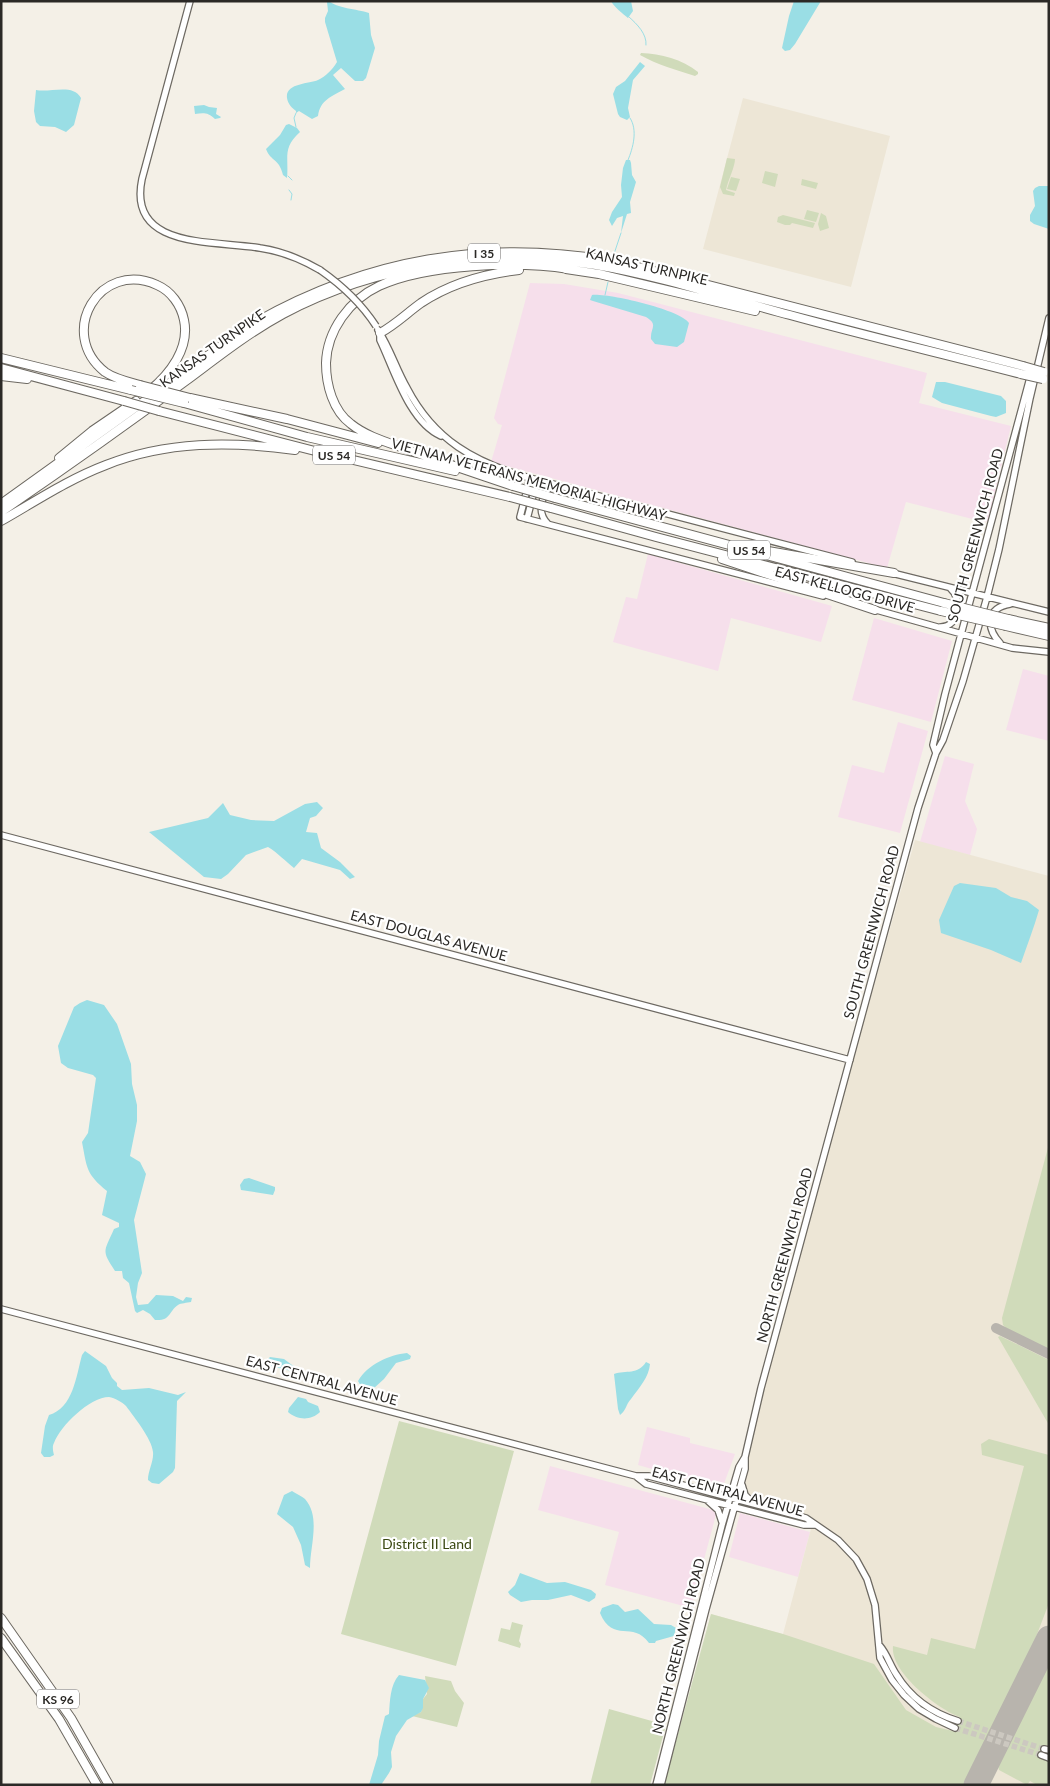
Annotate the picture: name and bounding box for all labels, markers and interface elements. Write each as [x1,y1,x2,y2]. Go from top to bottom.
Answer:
road number: I 35 [468,244,500,262]
street label: KANSAS TURNPIKE [584,244,710,288]
street label: KANSAS TURNPIKE [156,305,268,391]
street label: VIETNAM VETERANS MEMORIAL HIGHWAY [389,434,669,524]
road number: US 54 [313,446,355,464]
street label: SOUTH GREENWICH ROAD [944,446,1006,624]
road number: US 54 [728,540,770,560]
street label: EAST KELLOGG DRIVE [773,562,917,616]
street label: SOUTH GREENWICH ROAD [840,843,902,1021]
street label: EAST DOUGLAS AVENUE [349,906,509,964]
street label: NORTH GREENWICH ROAD [752,1166,816,1344]
street label: EAST CENTRAL AVENUE [244,1352,400,1408]
street label: EAST CENTRAL AVENUE [650,1463,806,1519]
park label: District II Land [382,1535,472,1552]
street label: NORTH GREENWICH ROAD [648,1556,708,1736]
road number: KS 96 [37,1690,79,1708]

